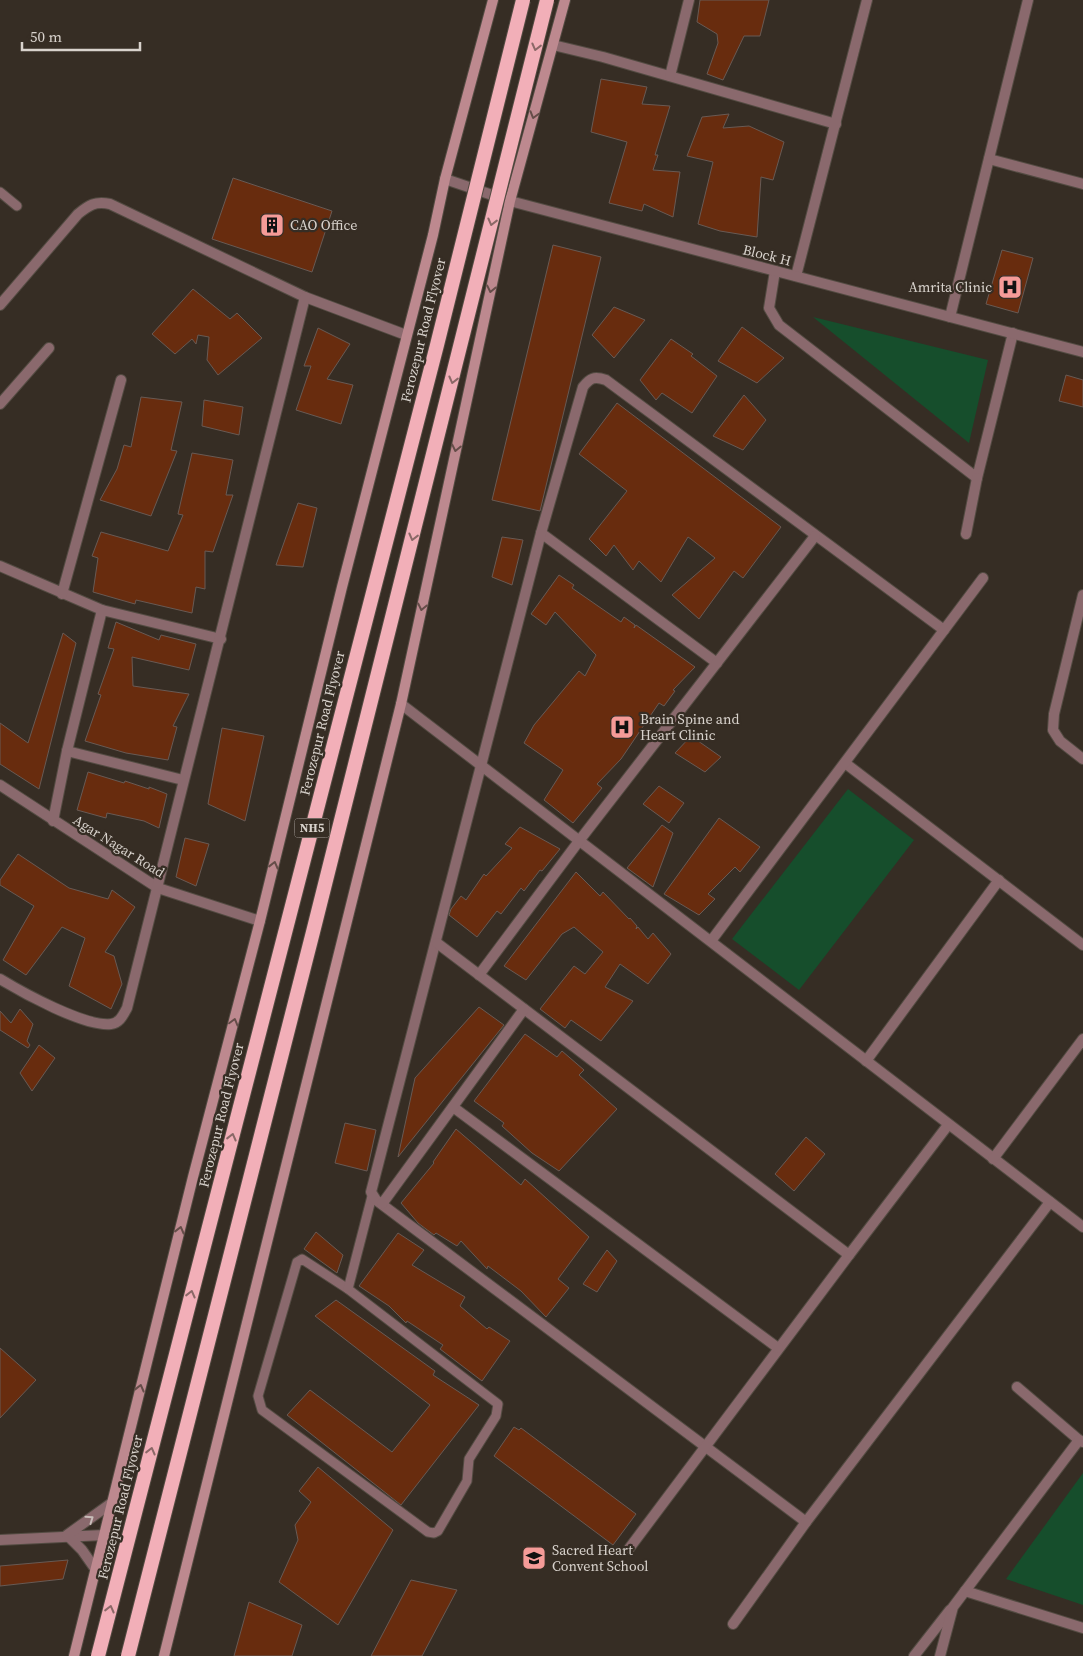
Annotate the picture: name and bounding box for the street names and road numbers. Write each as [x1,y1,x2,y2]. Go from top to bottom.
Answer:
street label: Block H [741,239,793,271]
street label: Ferozepur Road Flyover [395,255,451,404]
street label: Ferozepur Road Flyover [294,648,350,797]
street label: Agar Nagar Road [69,810,169,882]
road number: NH5 [294,818,330,838]
street label: Ferozepur Road Flyover [193,1040,249,1189]
street label: Ferozepur Road Flyover [92,1432,148,1581]

